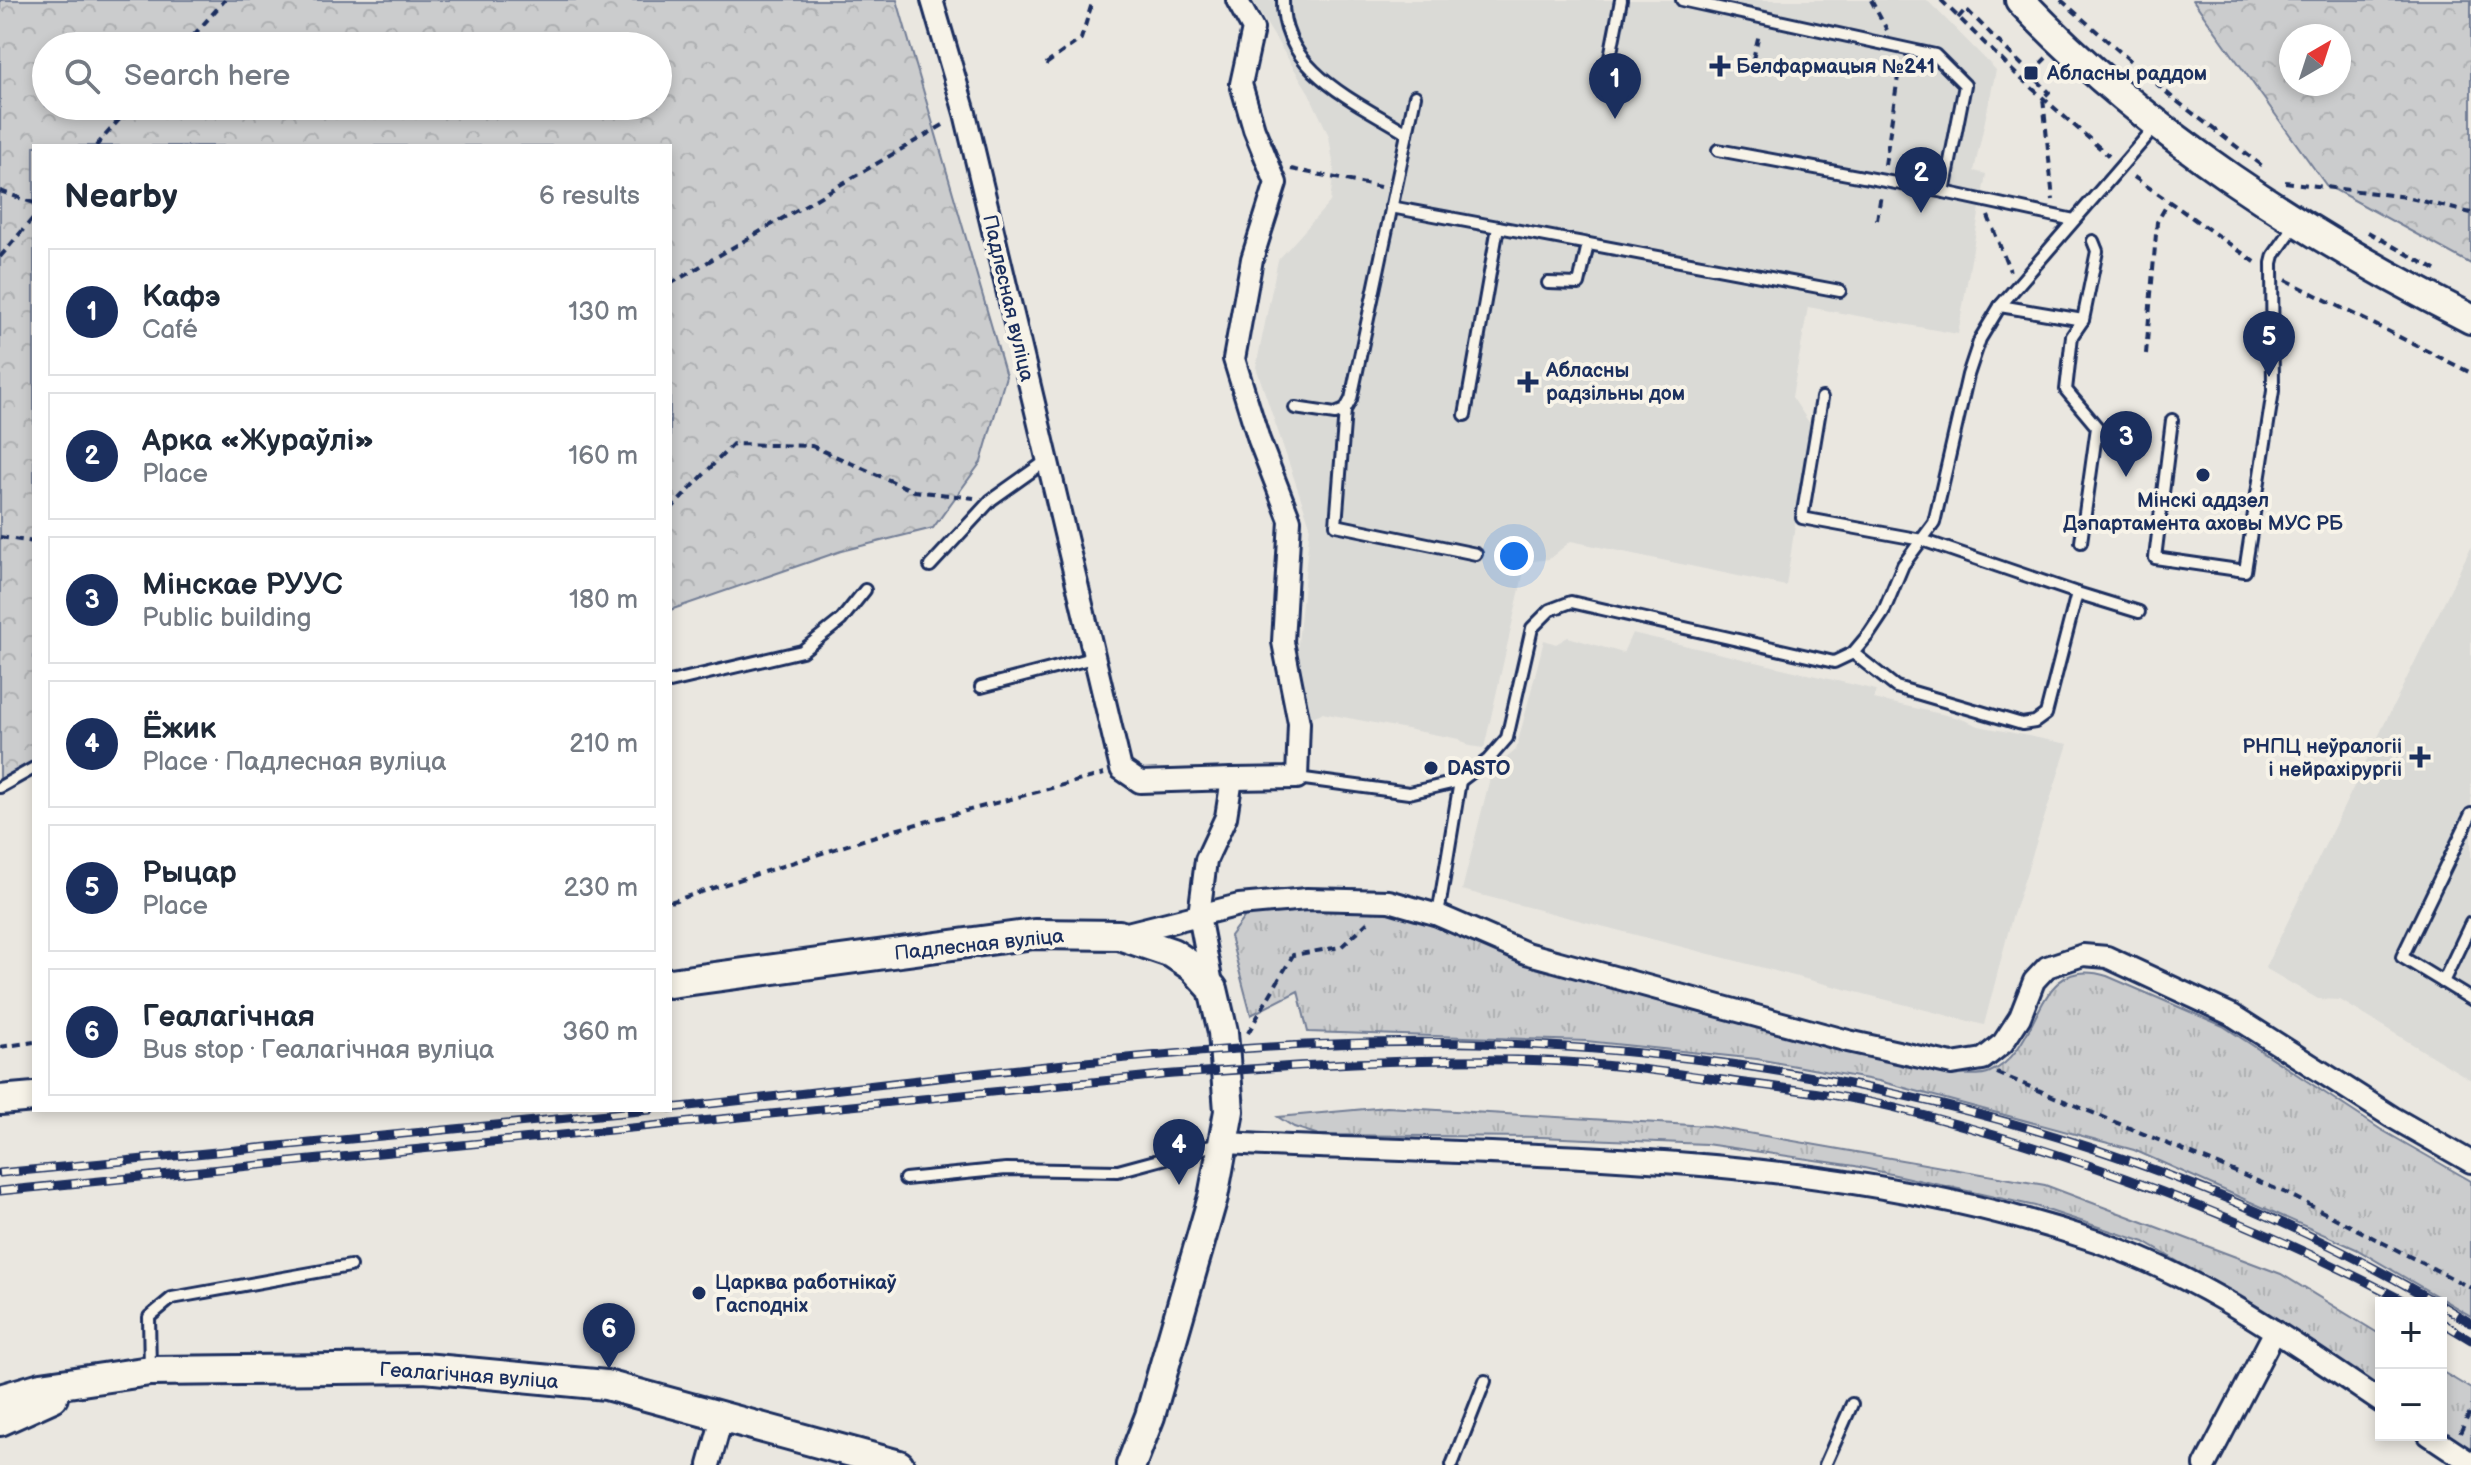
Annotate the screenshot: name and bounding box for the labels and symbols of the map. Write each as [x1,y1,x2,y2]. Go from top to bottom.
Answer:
north arrow [2279,24,2351,96]
pin: 1 [1589,53,1641,119]
place label: Белфармацыя №241 [1736,55,1935,79]
marker: Белфармацыя №241 [1711,57,1729,75]
place label: Абласны раддом [2046,62,2207,86]
marker: Абласны раддом [2022,64,2040,82]
pin: 2 [1895,147,1947,213]
street label: Падлесная вуліца [977,212,1039,384]
pin: 5 [2243,311,2295,377]
place label: Абласны радзільны дом [1545,359,1685,406]
marker: Абласны радзільны дом [1517,371,1539,393]
pin: 3 [2100,411,2152,477]
marker: Мінскі аддзел Дэпартамента аховы МУС РБ [2194,466,2212,484]
place label: Мінскі аддзел Дэпартамента аховы МУС РБ [2063,489,2344,536]
your location [1494,536,1534,576]
place label: РНПЦ неўралогіі і нейрахірургіі [2242,735,2402,782]
marker: РНПЦ неўралогіі і нейрахірургіі [2409,746,2431,768]
place label: DASTO [1447,757,1511,781]
marker: DASTO [1422,759,1440,777]
street label: Падлесная вуліца [893,924,1065,966]
pin: 4 [1153,1119,1205,1185]
place label: Царква работнікаў Гасподніх [715,1271,897,1318]
marker: Царква работнікаў Гасподніх [690,1284,708,1302]
pin: 6 [583,1303,635,1369]
street label: Геалагічная вуліца [379,1358,559,1394]

